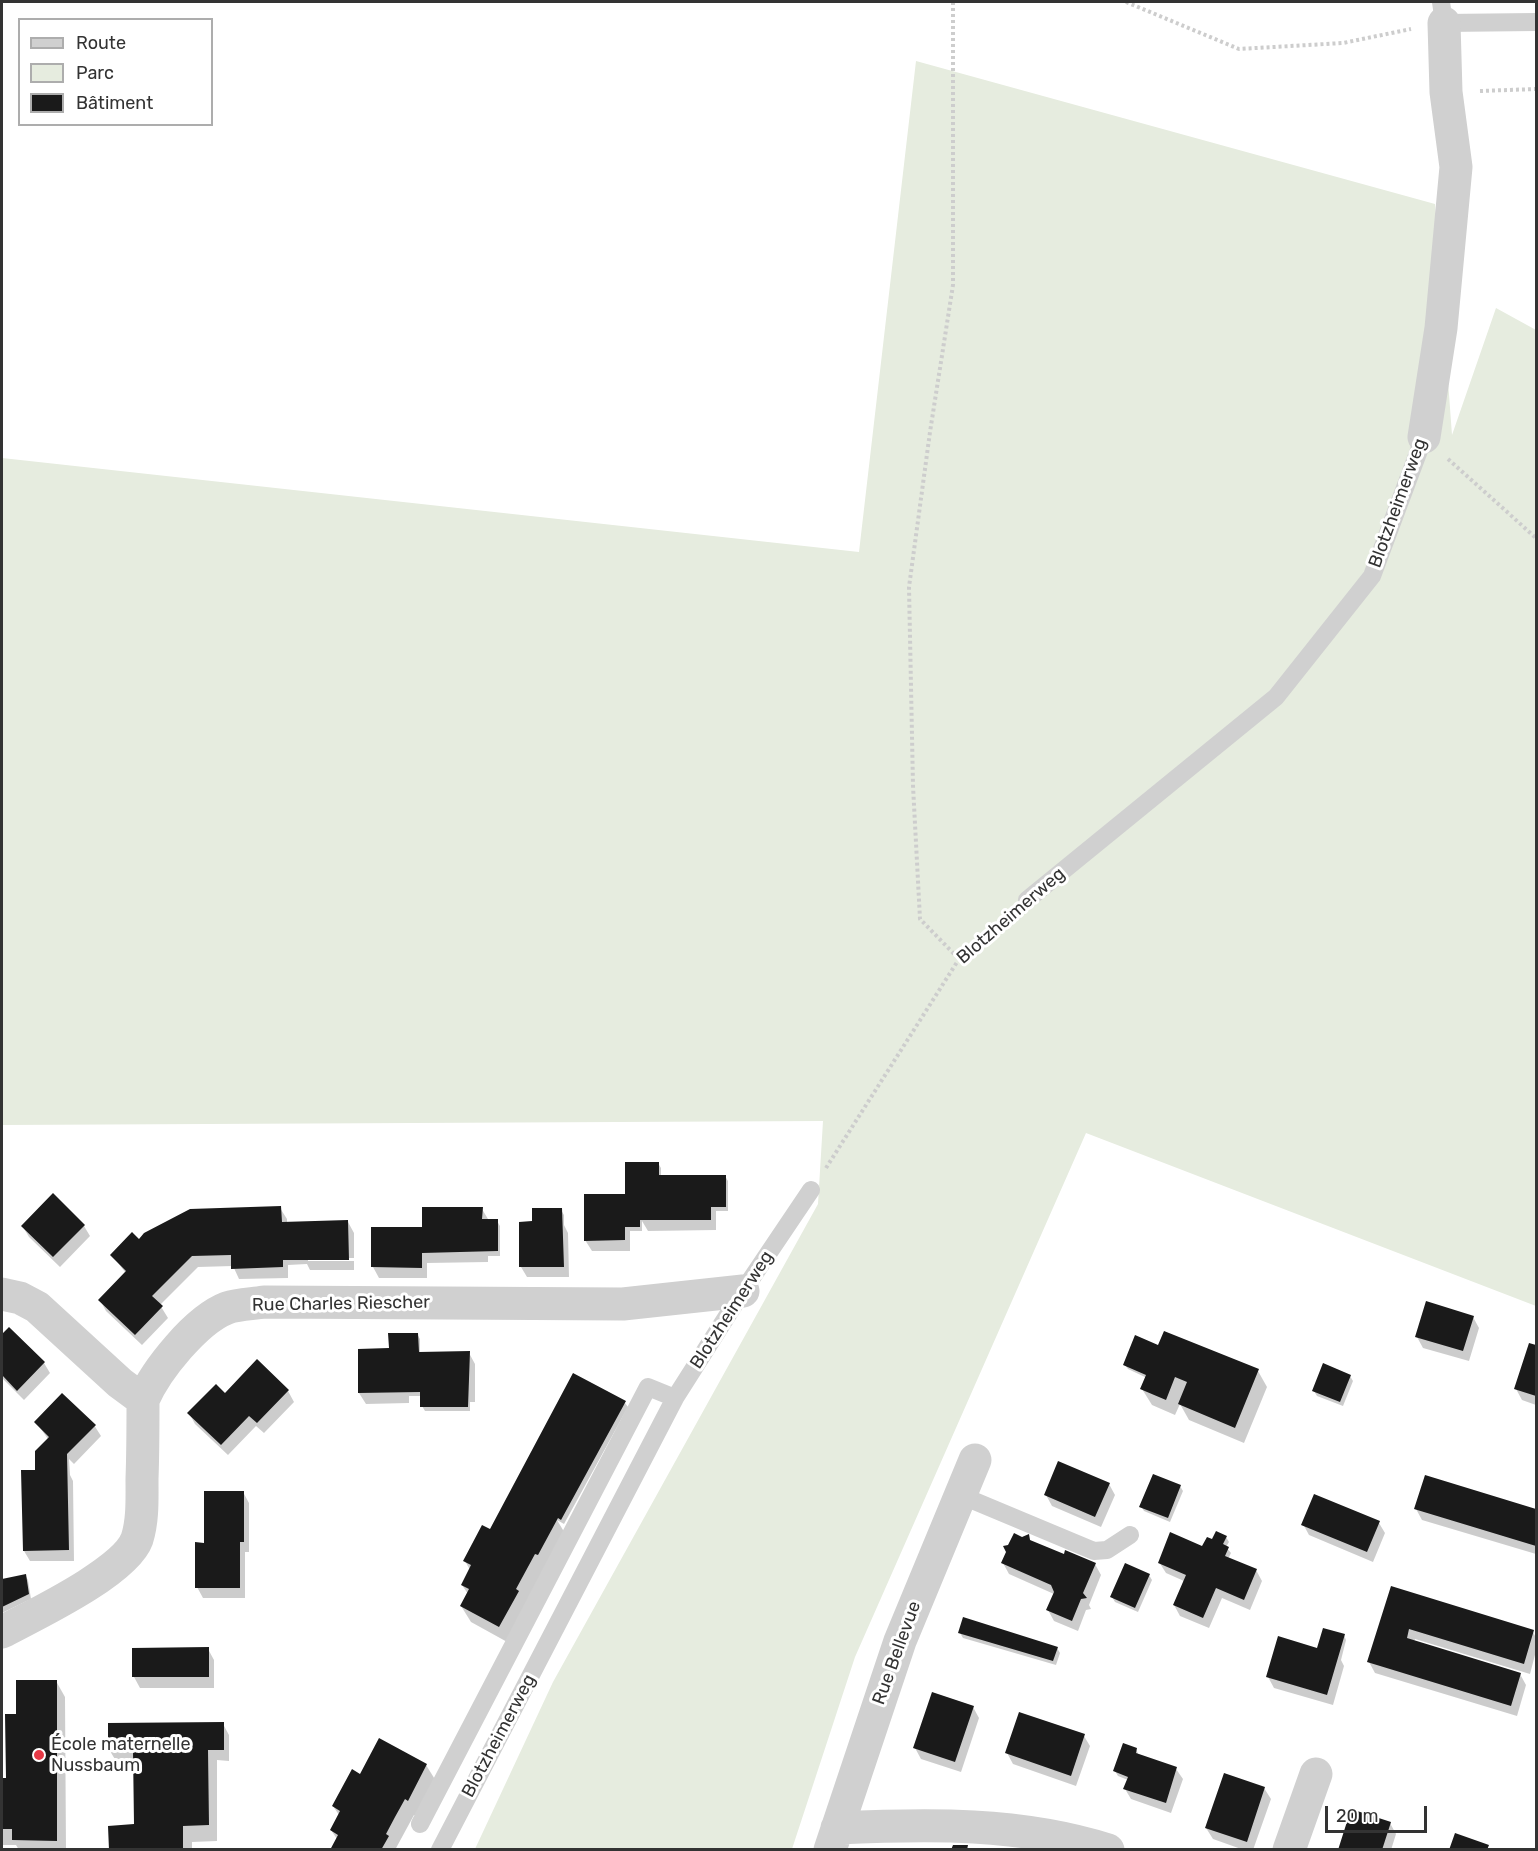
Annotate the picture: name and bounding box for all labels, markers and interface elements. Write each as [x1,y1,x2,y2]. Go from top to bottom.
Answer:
legend [18,18,213,126]
text: Route [76,32,126,54]
text: Parc [76,62,114,84]
text: Bâtiment [76,92,153,114]
street label: Blotzheimerweg [1365,435,1431,571]
street label: Blotzheimerweg [953,863,1069,969]
street label: Blotzheimerweg [686,1247,778,1373]
street label: Rue Charles Riescher [252,1292,430,1316]
street label: Rue Bellevue [868,1598,926,1708]
street label: Blotzheimerweg [457,1671,541,1801]
place label: École maternelle Nussbaum [51,1734,191,1776]
marker: École maternelle Nussbaum [32,1748,46,1762]
scale bar [1328,1794,1430,1832]
text: 20 m [1336,1805,1378,1827]

